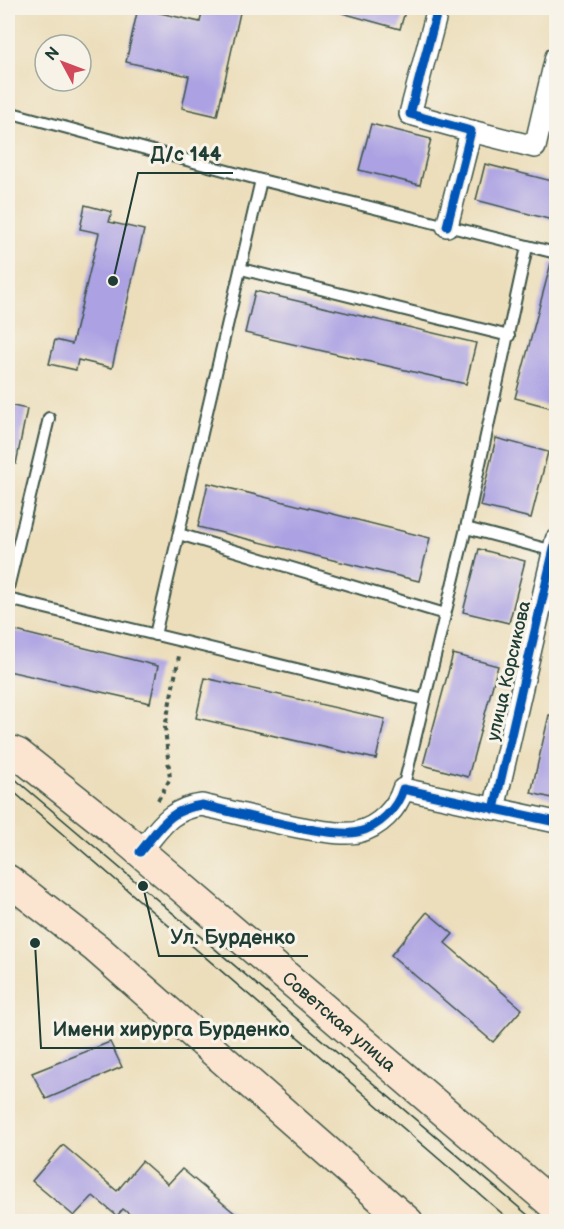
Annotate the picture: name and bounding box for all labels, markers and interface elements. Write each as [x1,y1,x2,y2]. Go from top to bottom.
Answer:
north arrow [33,33,93,93]
text: N [42,43,64,65]
callout: Д/с 144 [138,135,233,173]
text: Д/с 144 [150,143,222,167]
street label: улица Корсикова [483,598,535,743]
callout: Ул. Бурденко [159,918,308,956]
text: Ул. Бурденко [171,926,295,950]
street label: Советская улица [278,968,400,1076]
callout: Имени хирурга Бурденко [41,1010,302,1048]
text: Имени хирурга Бурденко [52,1018,290,1042]

